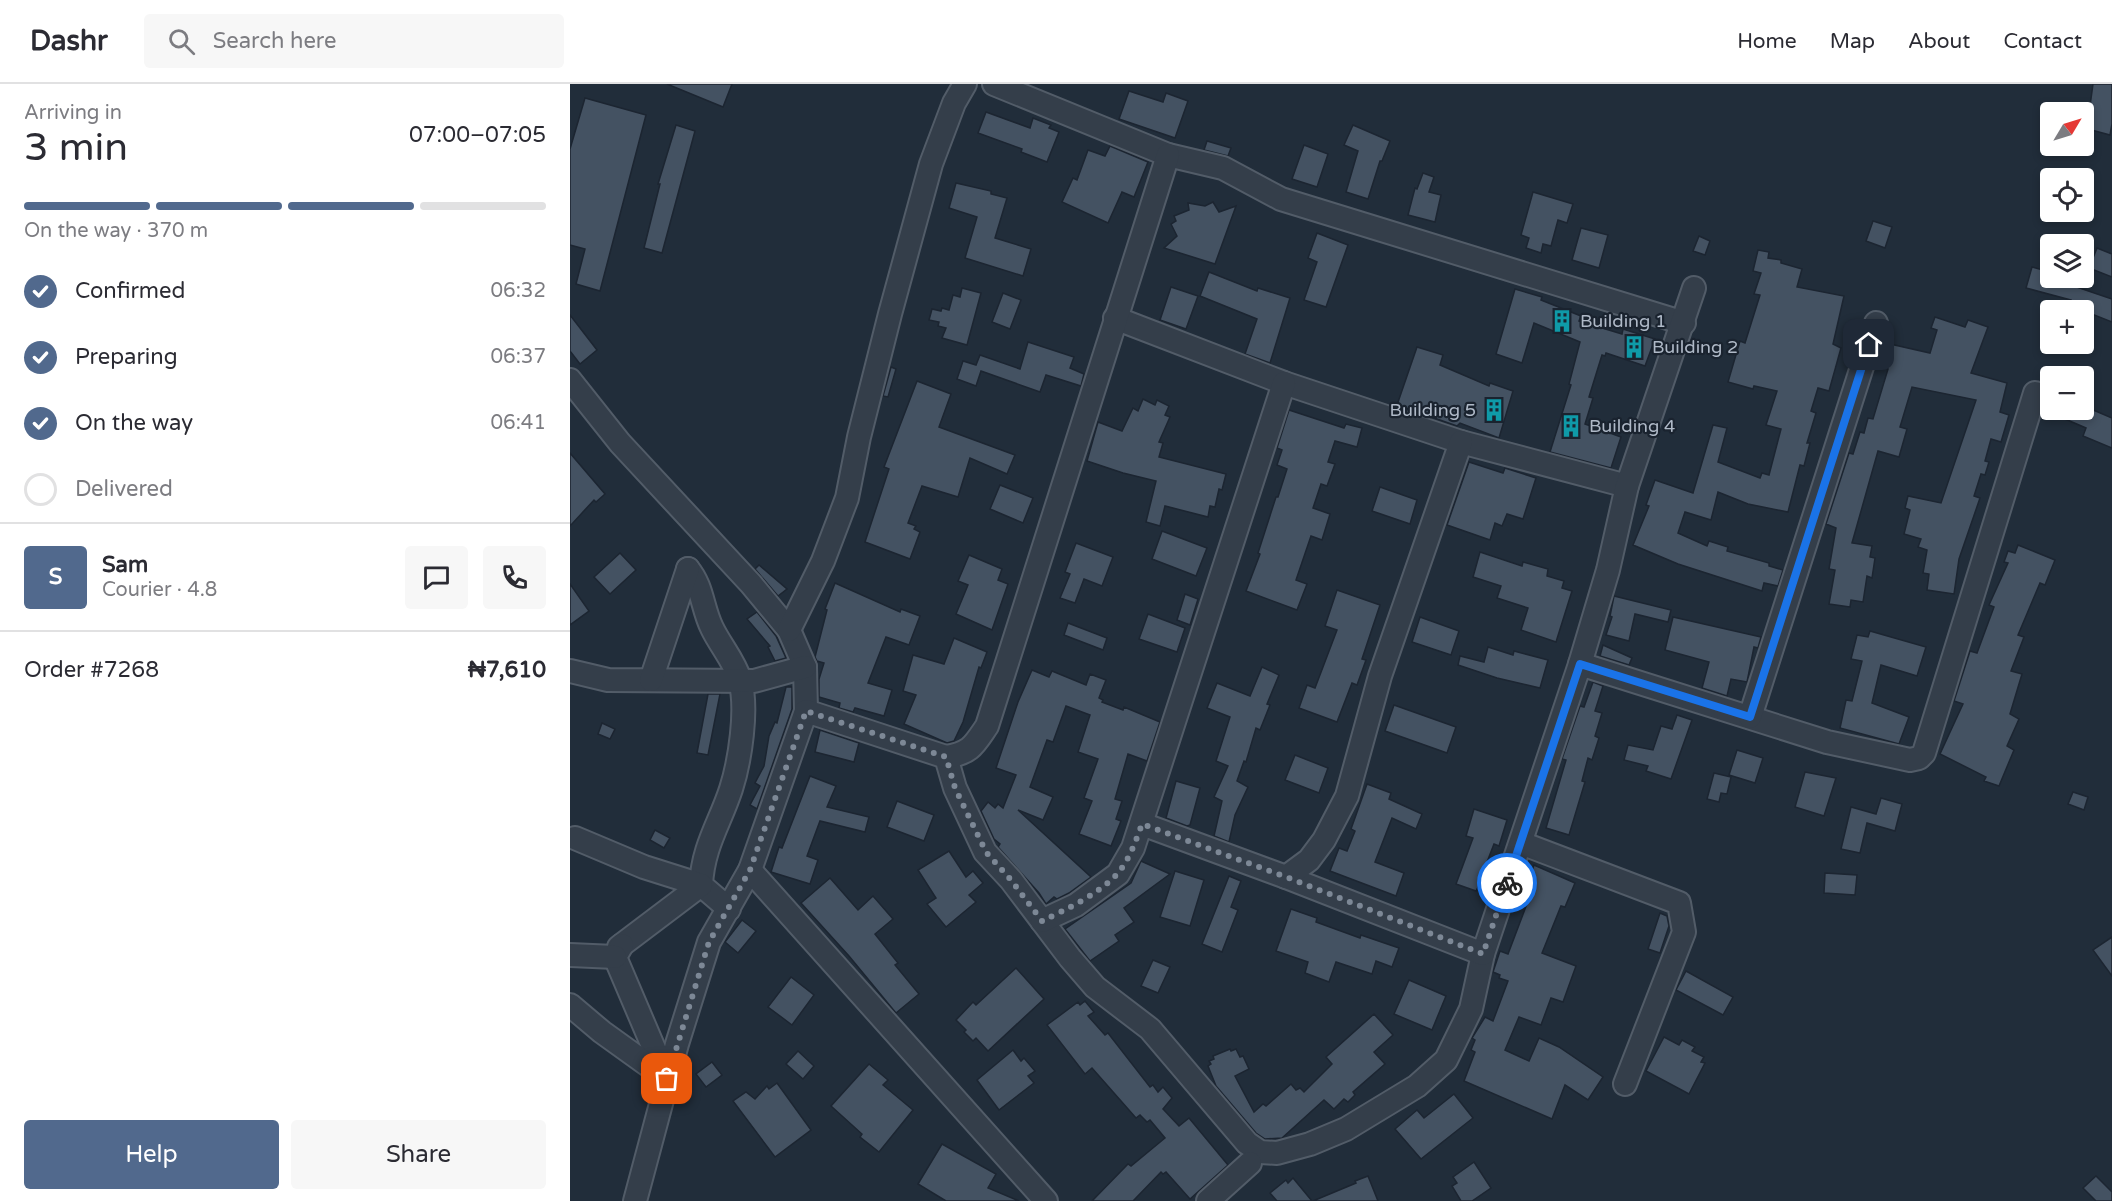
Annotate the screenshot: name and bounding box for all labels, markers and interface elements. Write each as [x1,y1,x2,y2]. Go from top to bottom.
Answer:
search box [144,14,564,68]
text: Dashr [30,24,108,58]
icon: search [165,25,198,58]
text: Search here [213,28,336,54]
text: Home [1737,29,1797,54]
text: Map [1830,29,1875,54]
text: About [1908,29,1970,54]
text: Contact [2003,29,2082,54]
text: Arriving in [24,101,122,125]
north arrow [2040,102,2094,156]
map controls [2040,102,2094,420]
text: 07:00–07:05 [409,122,546,148]
text: 3 min [24,124,128,171]
button: locate [2040,168,2094,222]
text: On the way · 370 m [24,219,208,243]
button: layers [2040,234,2094,288]
icon: check [24,275,57,308]
text: Confirmed [75,278,185,304]
text: 06:32 [491,279,546,303]
button: + [2040,300,2094,354]
building icon: Building 1 [1549,308,1575,334]
place label: Building 1 [1580,310,1666,332]
pin [1843,319,1894,370]
icon: home [1852,328,1885,361]
building icon: Building 2 [1621,334,1647,360]
place label: Building 2 [1652,336,1738,358]
icon: check [24,341,57,374]
text: Preparing [75,344,178,370]
text: 06:37 [491,345,546,369]
button: − [2040,366,2094,420]
building icon: Building 5 [1481,397,1507,423]
place label: Building 5 [1390,399,1476,421]
icon: check [24,407,57,440]
text: On the way [75,410,193,436]
text: 06:41 [491,411,546,435]
building icon: Building 4 [1558,413,1584,439]
place label: Building 4 [1589,415,1675,437]
text: Delivered [75,476,173,502]
button: chat [405,546,468,609]
button: phone [483,546,546,609]
text: Sam [102,552,148,578]
text: S [49,564,62,590]
text: Courier · 4.8 [102,578,217,602]
text: Order #7268 [24,657,159,683]
text: ₦7,610 [468,657,546,683]
courier [1477,853,1537,913]
icon: bike [1491,867,1524,900]
pin [641,1053,692,1104]
icon: bag [650,1062,683,1095]
button: Help [24,1120,279,1189]
button: Share [291,1120,546,1189]

